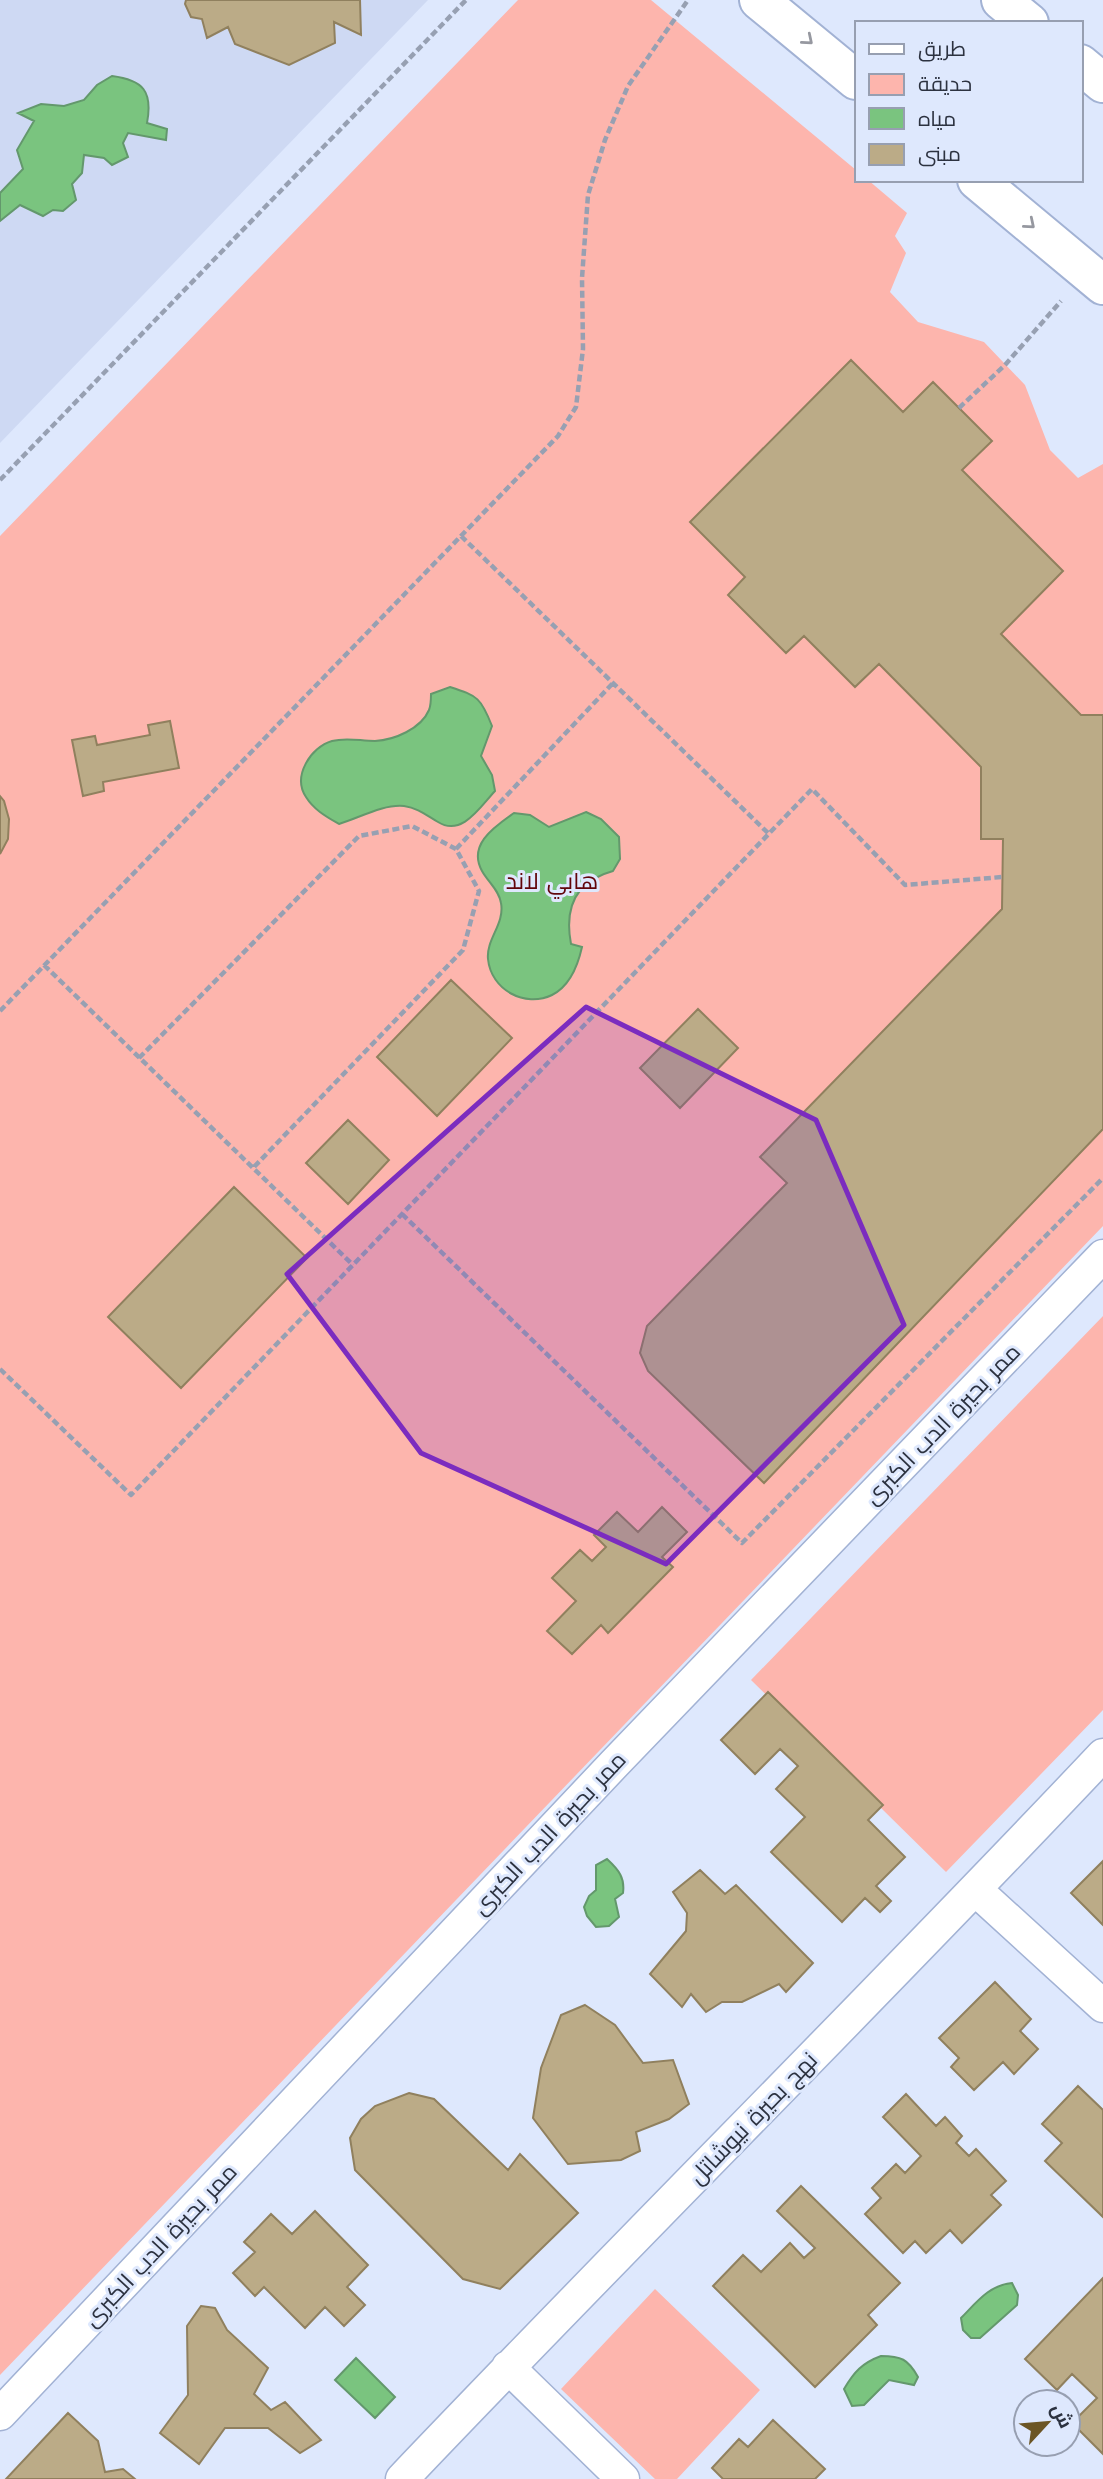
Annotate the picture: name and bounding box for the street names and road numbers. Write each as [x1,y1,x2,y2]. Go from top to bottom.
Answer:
street label: ممر بحيرة الدب الكبرى [859,1338,1026,1510]
street label: ممر بحيرة الدب الكبرى [467,1746,632,1920]
street label: نهج بحيرة نيوشاتل [684,2047,825,2191]
street label: ممر بحيرة الدب الكبرى [78,2158,243,2332]

